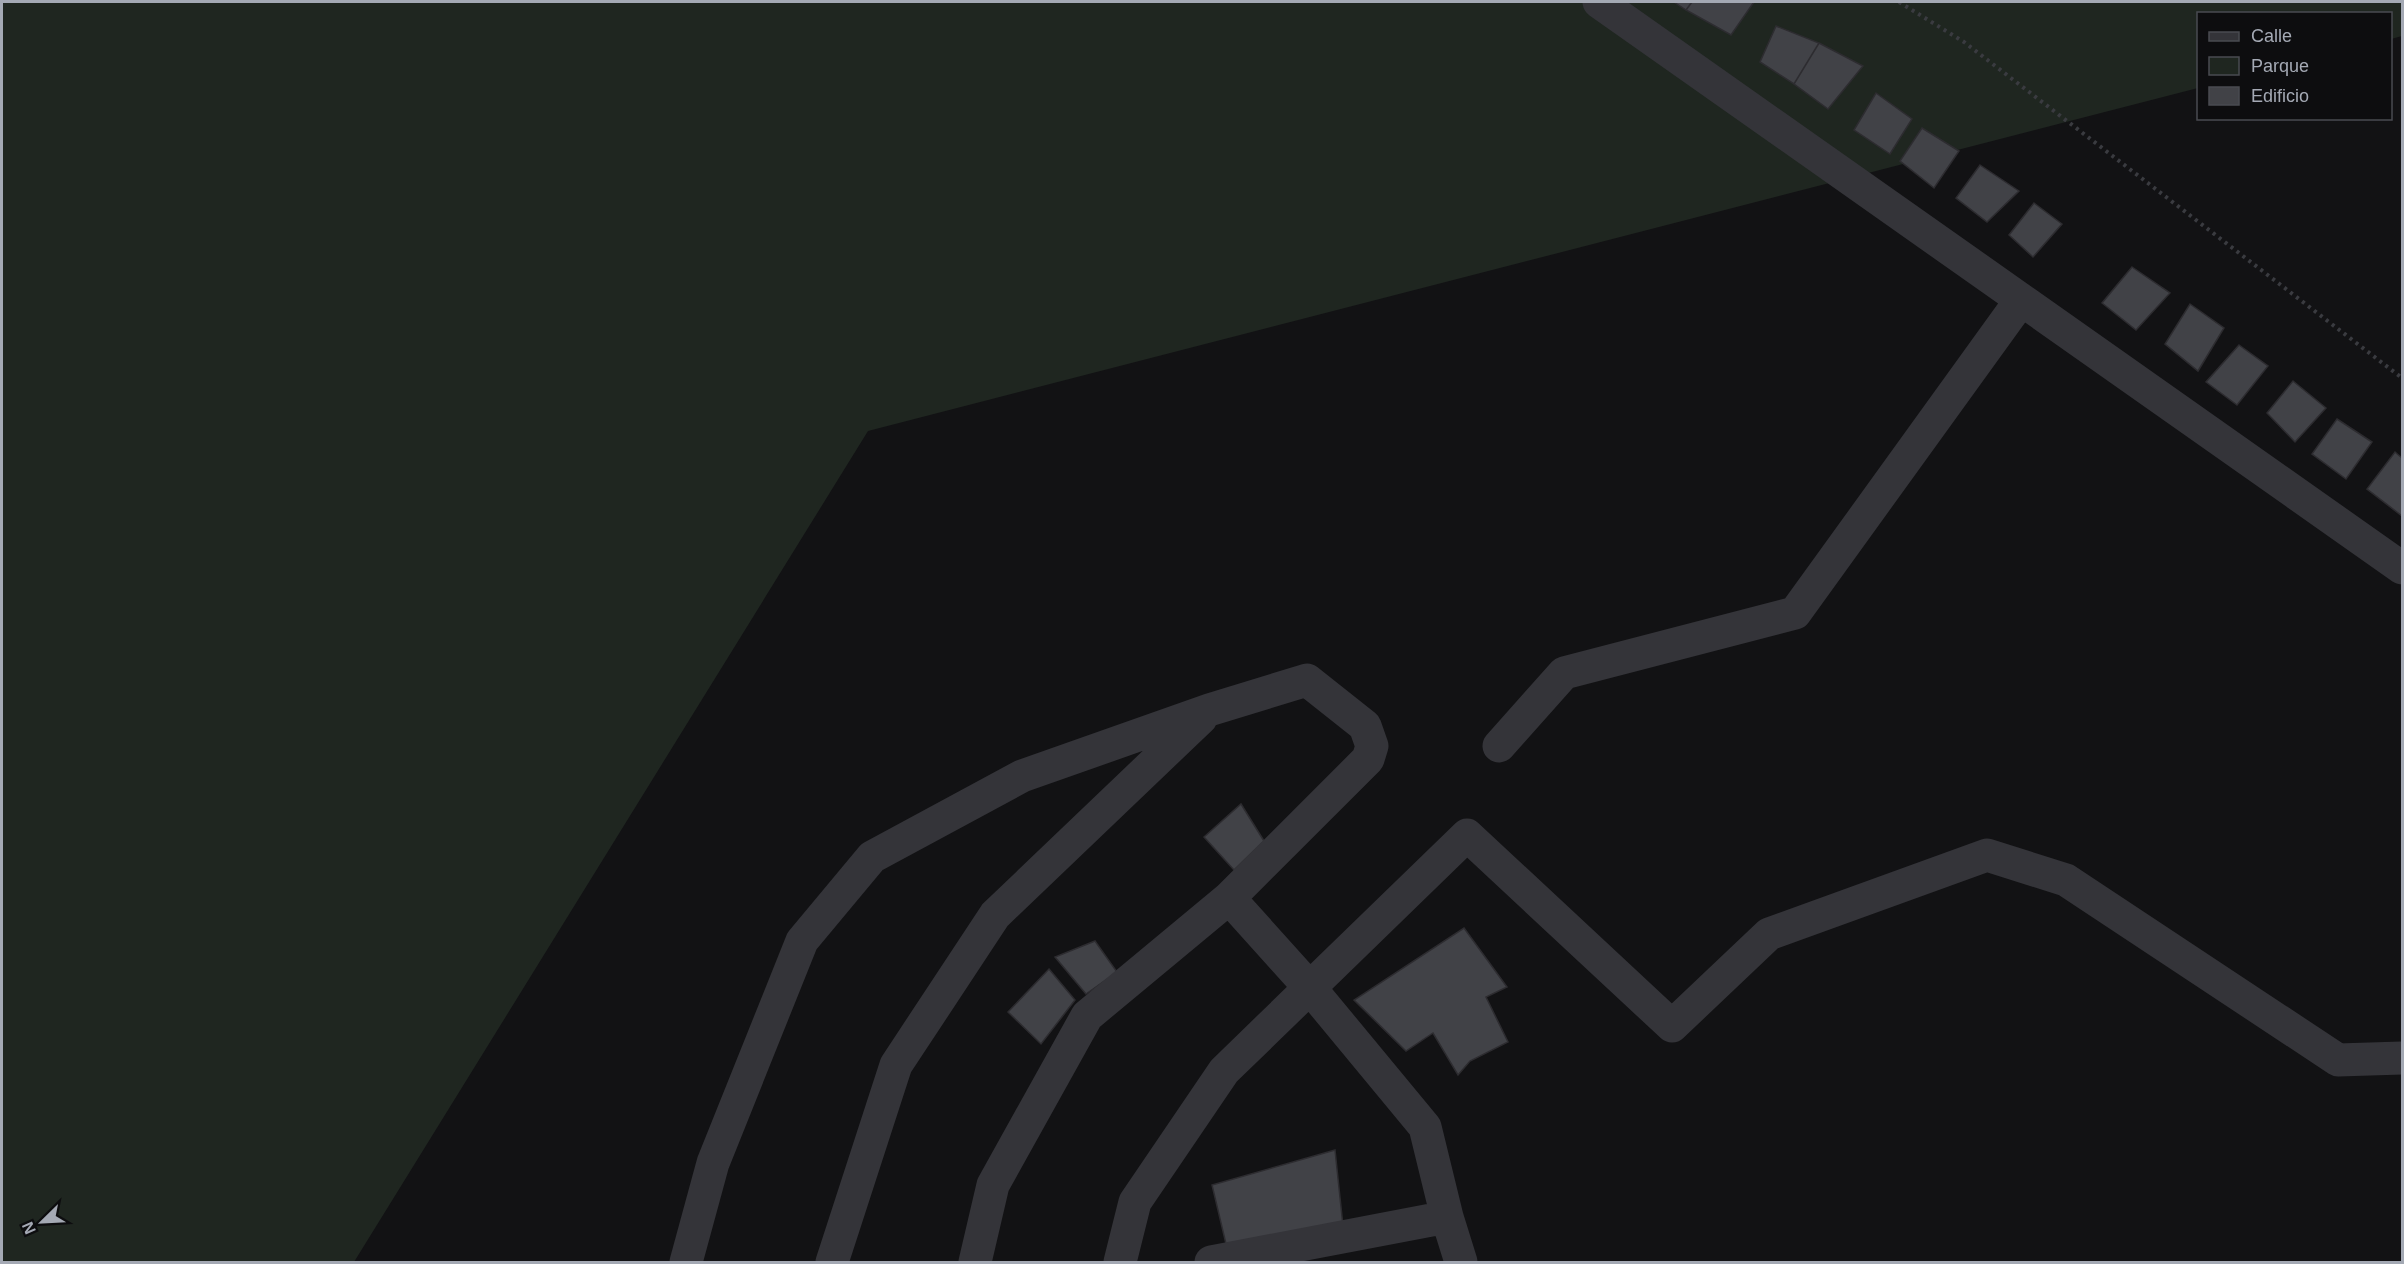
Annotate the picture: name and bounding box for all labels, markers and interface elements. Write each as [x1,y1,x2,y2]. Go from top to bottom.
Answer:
legend [2197,12,2392,120]
text: Calle [2251,26,2292,46]
text: Parque [2251,56,2309,76]
text: Edificio [2251,86,2309,106]
north arrow [12,1192,72,1252]
text: N [19,1219,39,1237]

